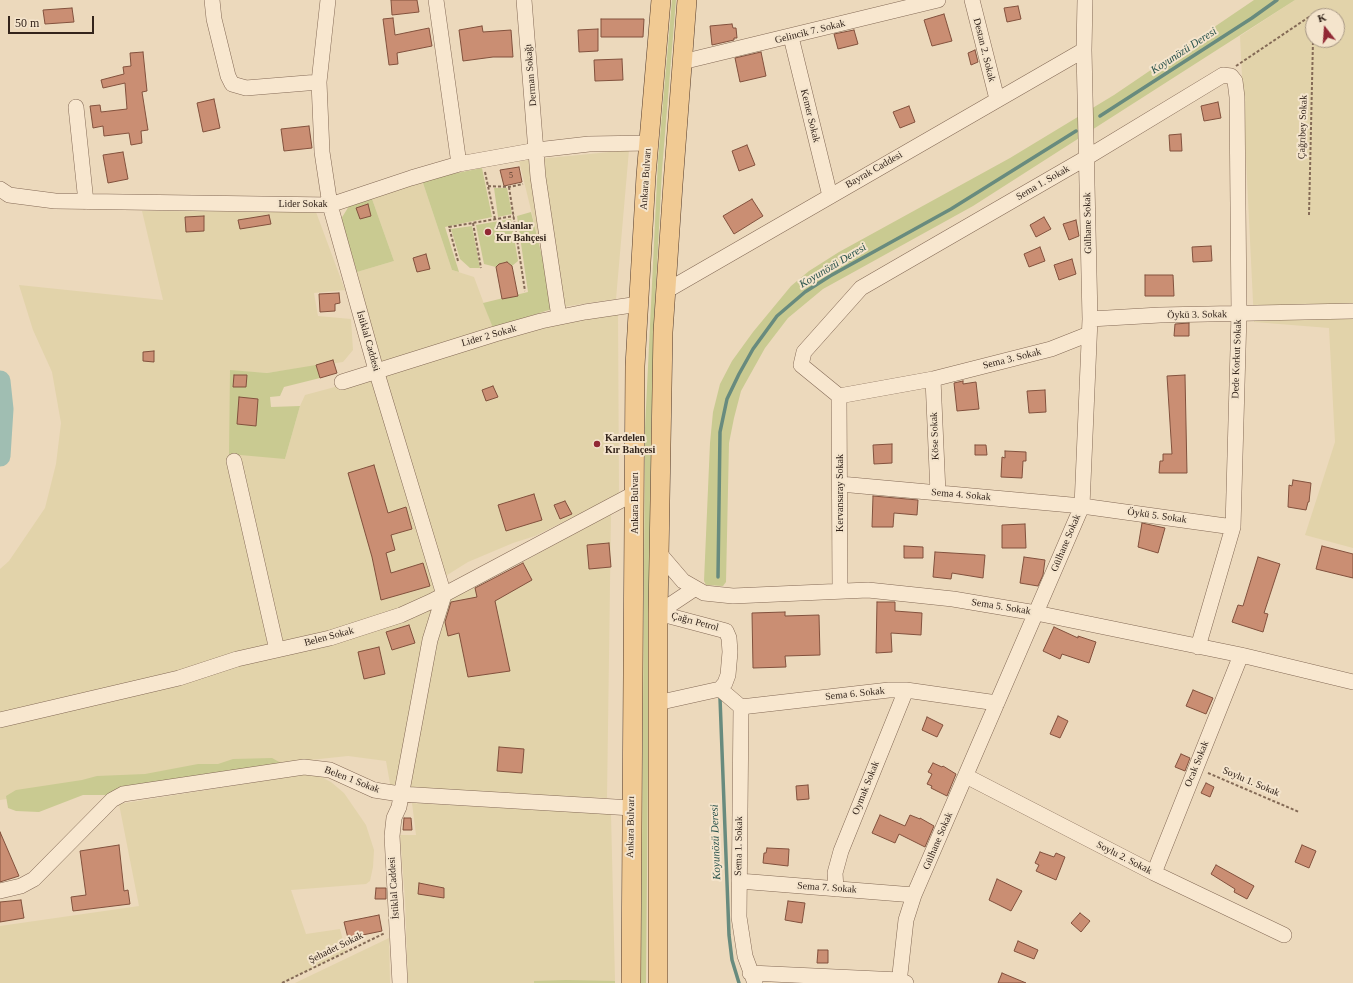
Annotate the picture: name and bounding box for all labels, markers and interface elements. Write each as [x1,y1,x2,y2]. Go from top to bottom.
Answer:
scale bar [10,8,96,34]
north arrow [1305,8,1345,48]
text: K [1316,10,1328,24]
text: 50 m [15,16,39,30]
street label: Gelincik 7. Sokak [774,17,846,47]
street label: Destan 2. Sokak [970,17,998,83]
water label: Koyunözü Deresi [1149,25,1219,77]
street label: Derman Sokağı [522,43,540,107]
street label: Kemer Sokak [798,88,822,144]
street label: Çağrıbey Sokak [1296,95,1310,159]
street label: Ankara Bulvarı [638,148,654,210]
street label: Bayrak Caddesi [843,149,905,191]
street label: Sema 1. Sokak [1014,163,1072,203]
house number: 5 [509,171,513,181]
street label: Gülhane Sokak [1081,192,1095,254]
street label: Lider Sokak [278,198,328,210]
place label: Aslanlar Kır Bahçesi [496,220,546,244]
marker: Aslanlar Kır Bahçesi [483,227,493,237]
water label: Koyunözü Deresi [797,241,869,291]
street label: Öykü 3. Sokak [1167,308,1227,322]
street label: İstiklal Caddesi [354,309,382,373]
street label: Dede Korkut Sokak [1230,319,1244,399]
street label: Lider 2 Sokak [460,322,518,350]
street label: Sema 3. Sokak [982,346,1042,372]
street label: Köse Sokak [928,412,942,460]
place label: Kardelen Kır Bahçesi [605,432,655,456]
marker: Kardelen Kır Bahçesi [592,439,602,449]
street label: Kervansaray Sokak [834,454,846,532]
street label: Ankara Bulvarı [629,472,641,534]
street label: Sema 4. Sokak [931,486,991,504]
street label: Öykü 5. Sokak [1127,506,1187,526]
street label: Gülhane Sokak [1048,512,1084,574]
street label: Sema 5. Sokak [971,596,1031,618]
street label: Çağrı Petrol [670,610,720,634]
street label: Belen Sokak [303,625,355,649]
street label: Sema 6. Sokak [825,685,885,703]
street label: Ocak Sokak [1182,739,1212,789]
street label: Oymak Sokak [850,759,882,817]
street label: Belen 1 Sokak [323,764,381,796]
street label: Soylu 1. Sokak [1221,765,1281,799]
street label: Ankara Bulvarı [624,796,638,858]
water label: Koyunözü Deresi [708,804,724,880]
street label: Gülhane Sokak [920,810,956,872]
street label: Sema 1. Sokak [732,816,746,876]
street label: Soylu 2. Sokak [1094,839,1154,877]
street label: İstiklal Caddesi [386,856,402,920]
street label: Sema 7. Sokak [797,880,857,896]
street label: Şehadet Sokak [307,930,365,966]

